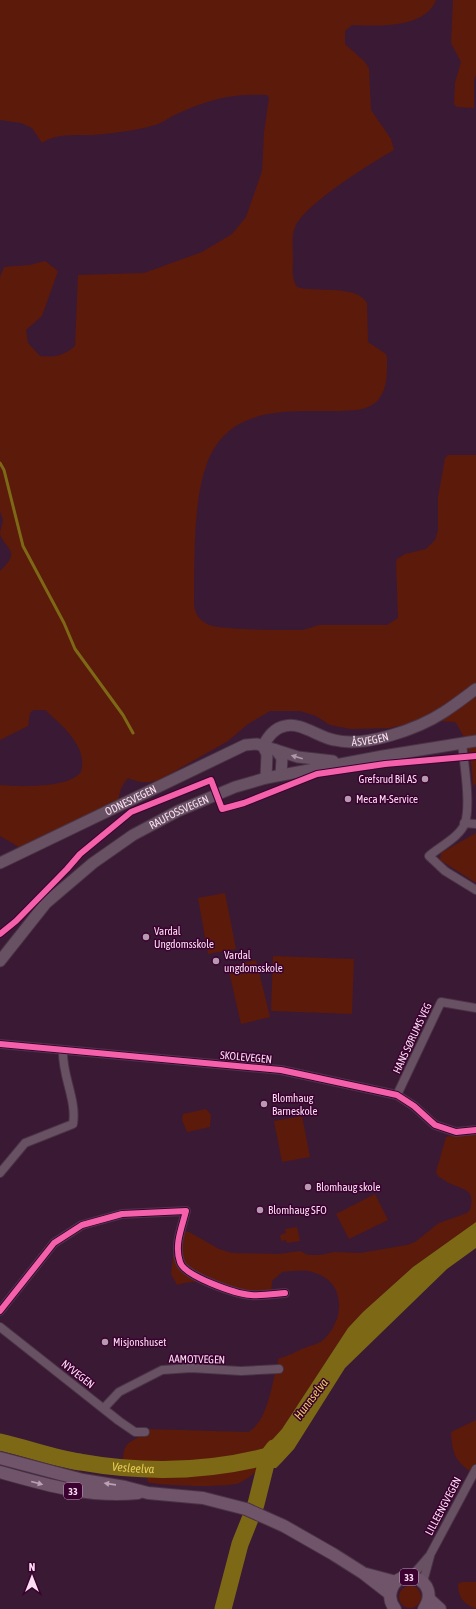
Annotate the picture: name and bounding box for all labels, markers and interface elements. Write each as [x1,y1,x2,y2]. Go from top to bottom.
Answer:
street label: ÅSVEGEN [351,730,390,748]
one-way arrow [291,754,303,760]
place label: Grefsrud Bil AS [359,773,417,785]
marker: Grefsrud Bil AS [420,774,430,784]
street label: ODNESVEGEN [103,783,158,818]
street label: RAUFOSSVEGEN [147,793,211,831]
place label: Meca M-Service [356,793,418,805]
marker: Meca M-Service [343,794,353,804]
place label: Vardal Ungdomsskole [154,925,214,950]
marker: Vardal Ungdomsskole [141,932,151,942]
place label: Vardal ungdomsskole [224,949,283,974]
marker: Vardal ungdomsskole [211,956,221,966]
street label: HANS SØRUMS VEG [390,1000,434,1075]
street label: SKOLEVEGEN [220,1049,272,1065]
place label: Blomhaug Barneskole [272,1092,317,1117]
marker: Blomhaug Barneskole [259,1099,269,1109]
place label: Blomhaug skole [316,1181,381,1193]
marker: Blomhaug skole [303,1182,313,1192]
place label: Blomhaug SFO [268,1204,327,1216]
marker: Blomhaug SFO [255,1205,265,1215]
place label: Misjonshuset [113,1336,166,1348]
marker: Misjonshuset [100,1337,110,1347]
street label: AAMOTVEGEN [169,1353,225,1365]
street label: NYVEGEN [59,1357,97,1391]
water label: Hunnselva [291,1375,331,1422]
water label: Vesleelva [111,1460,155,1476]
street label: LILLEENGVEGEN [423,1475,463,1537]
one-way arrow [31,1480,44,1486]
one-way arrow [103,1481,116,1487]
road number: 33 [64,1483,82,1499]
north arrow [12,1557,52,1597]
text: N [29,1561,35,1573]
road number: 33 [400,1569,418,1585]

